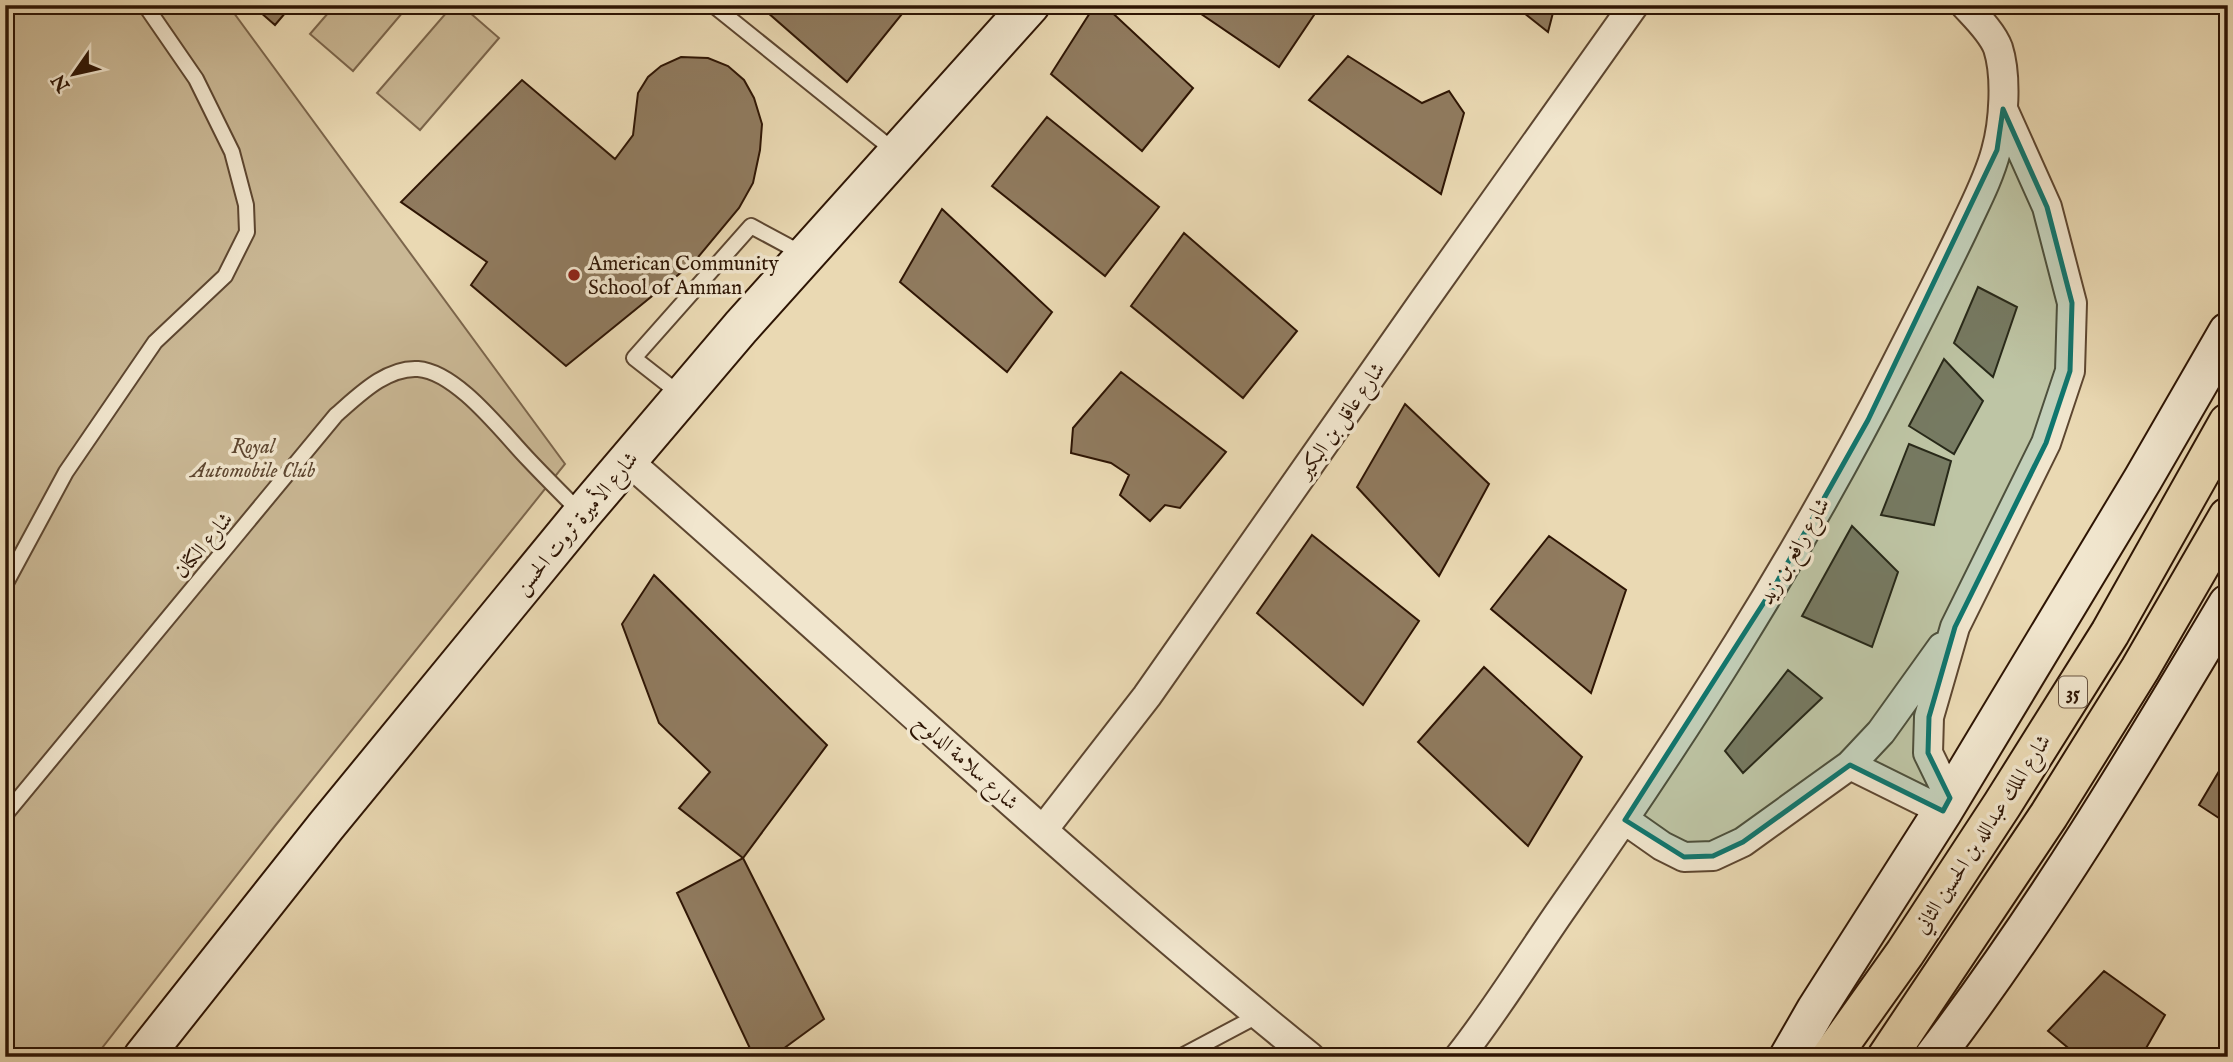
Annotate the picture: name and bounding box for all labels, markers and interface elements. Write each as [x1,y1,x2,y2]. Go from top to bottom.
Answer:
north arrow [38,38,108,108]
text: N [47,68,77,97]
place label: American Community School of Amman [587,251,780,302]
marker: American Community School of Amman [566,267,582,283]
street label: شارع عاقل بن البكير [1291,357,1395,488]
park label: Royal Automobile Club [189,434,315,485]
street label: شارع الأميرة ثروت الحسن [507,445,647,603]
street label: شارع رافع بن زيد [1754,493,1840,612]
street label: شارع الكتان [169,507,242,587]
road number: 35 [2059,677,2087,708]
street label: شارع سلامة الدلوح [906,709,1024,820]
street label: شارع الملك عبدالله بن الحسين الثاني [1909,730,2060,941]

